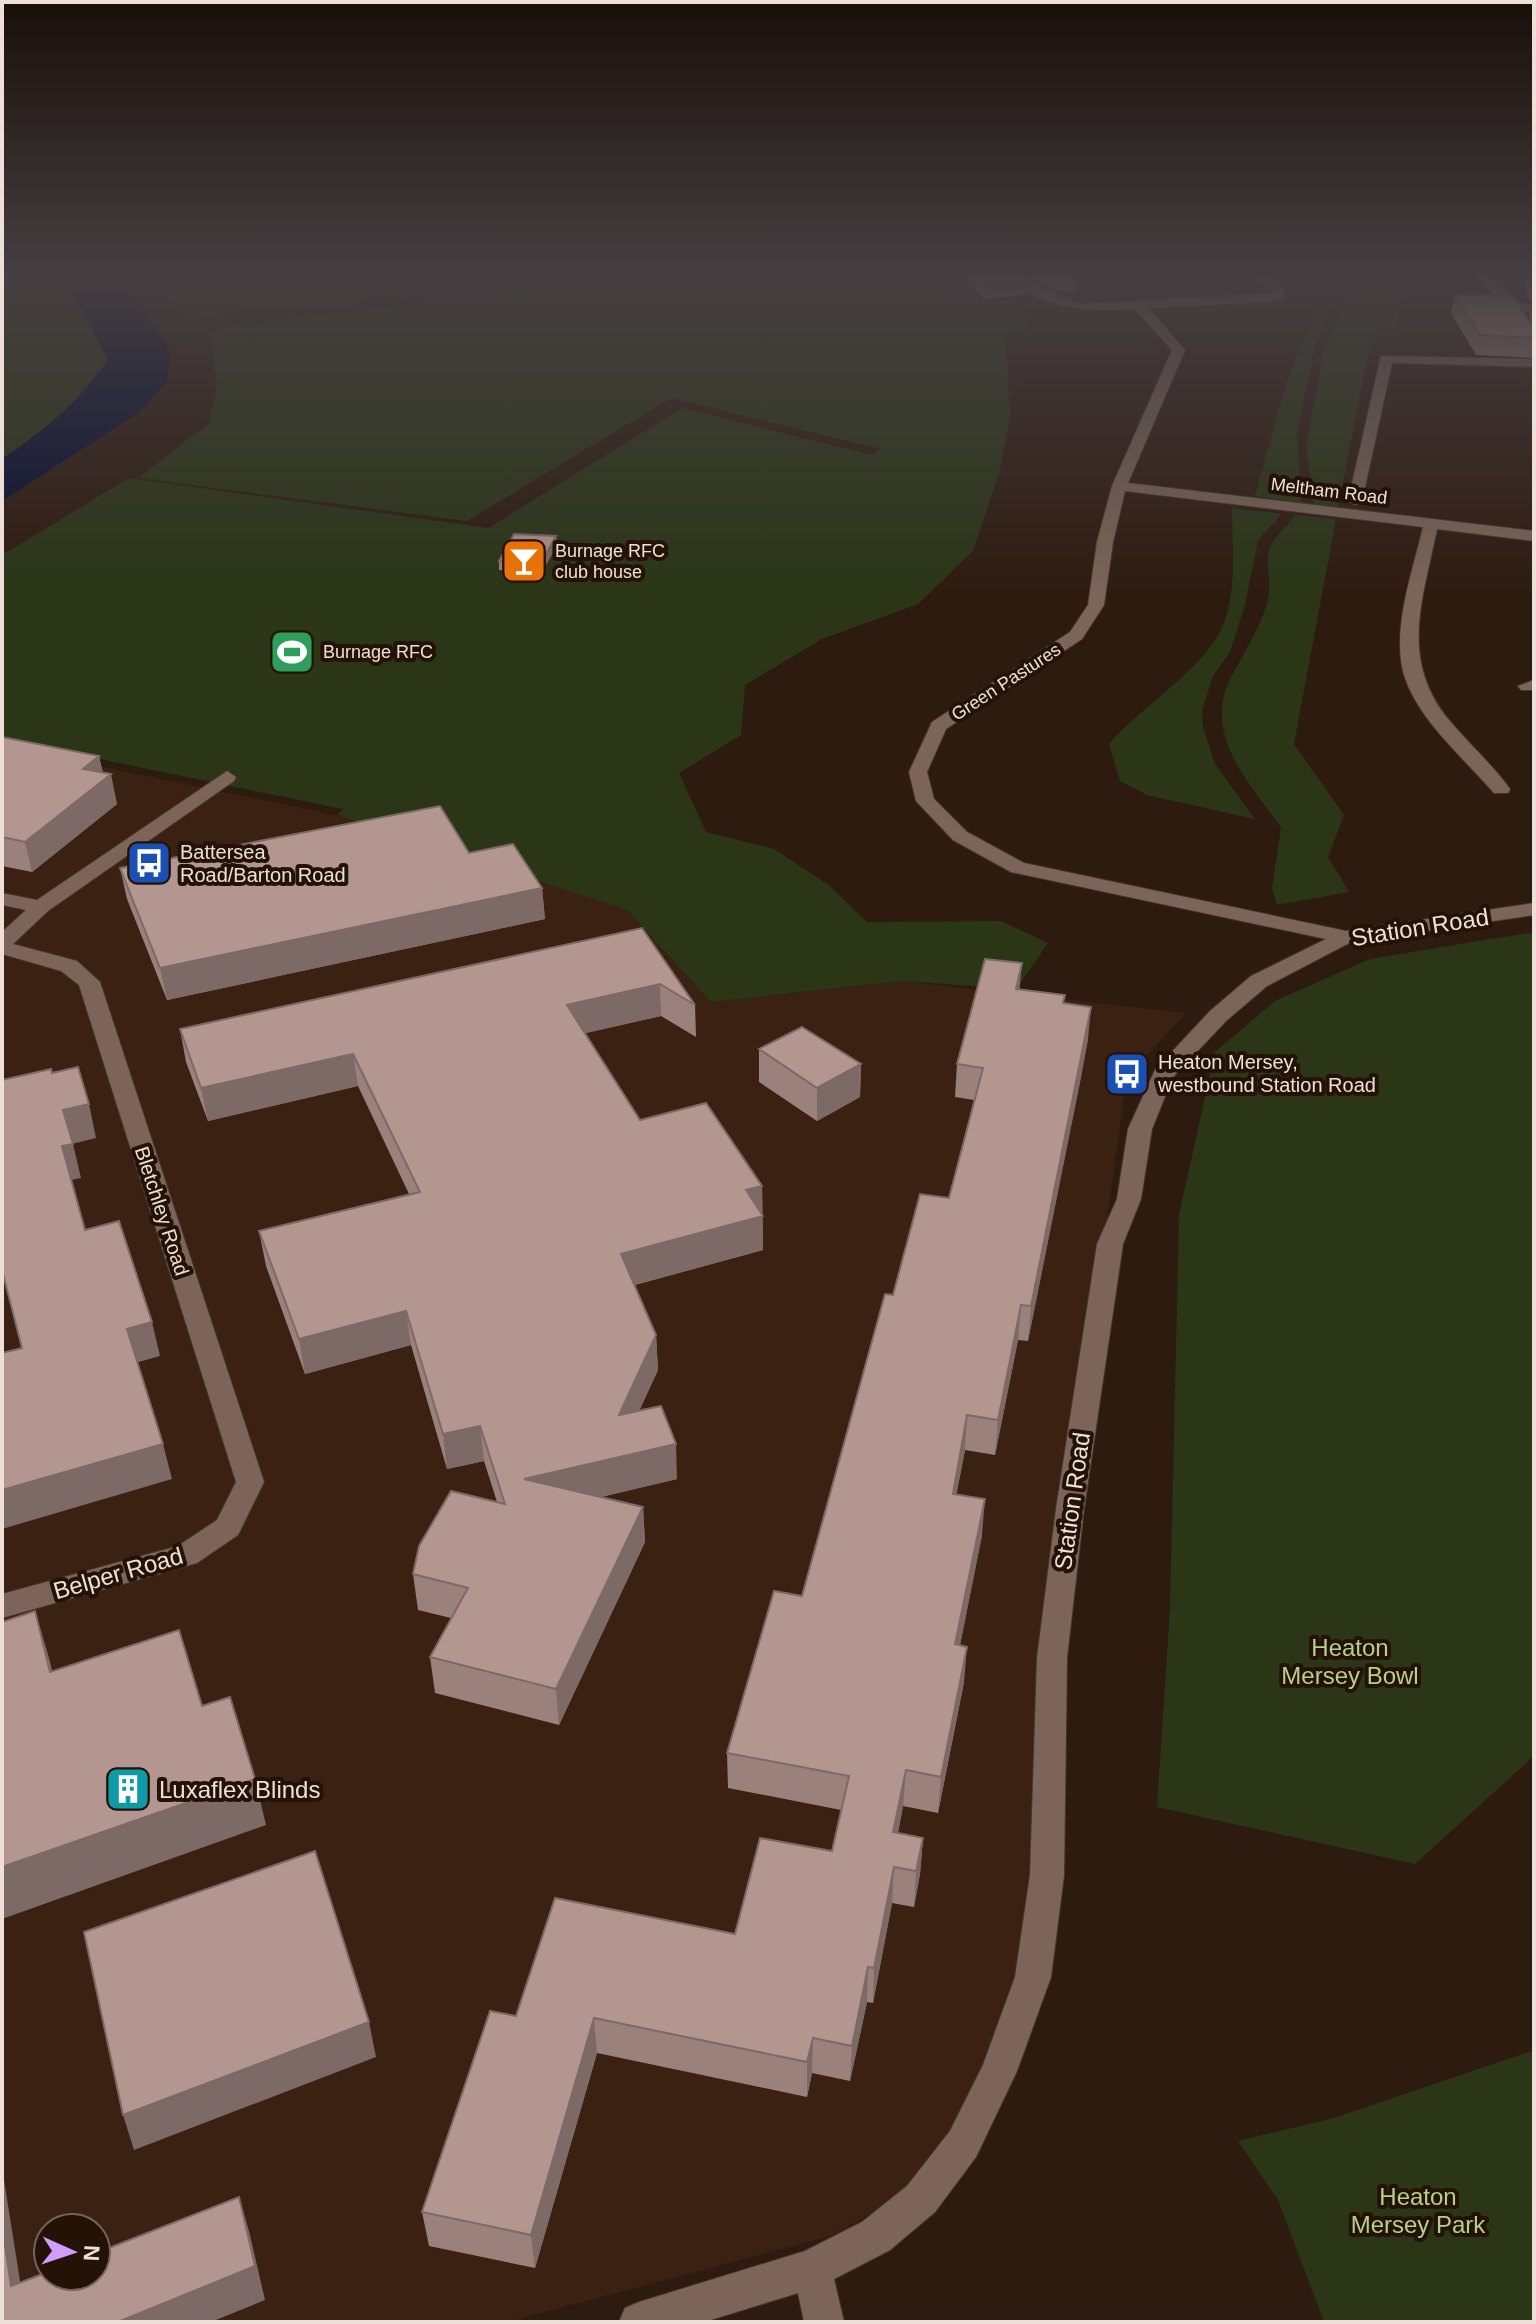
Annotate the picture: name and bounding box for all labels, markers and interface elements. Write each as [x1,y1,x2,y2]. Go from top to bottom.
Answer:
street label: Meltham Road [1270,474,1388,508]
bar icon: Burnage RFC club house [500,537,548,585]
place label: Burnage RFC club house [555,541,665,582]
sports icon: Burnage RFC [268,628,316,676]
street label: Green Pastures [948,639,1064,725]
place label: Burnage RFC [323,642,433,662]
bus stop icon: Battersea Road/Barton Road [125,839,173,887]
place label: Battersea Road/Barton Road [180,841,346,886]
street label: Station Road [1349,903,1491,951]
bus stop icon: Heaton Mersey, westbound Station Road [1103,1050,1151,1098]
place label: Heaton Mersey, westbound Station Road [1157,1051,1376,1096]
street label: Bletchley Road [131,1144,193,1278]
street label: Station Road [1049,1430,1095,1572]
street label: Belper Road [50,1542,186,1604]
park label: Heaton Mersey Bowl [1281,1634,1419,1689]
building icon: Luxaflex Blinds [104,1765,152,1813]
place label: Luxaflex Blinds [159,1776,320,1803]
park label: Heaton Mersey Park [1351,2183,1486,2238]
north arrow [32,2212,112,2292]
text: N [79,2244,104,2262]

